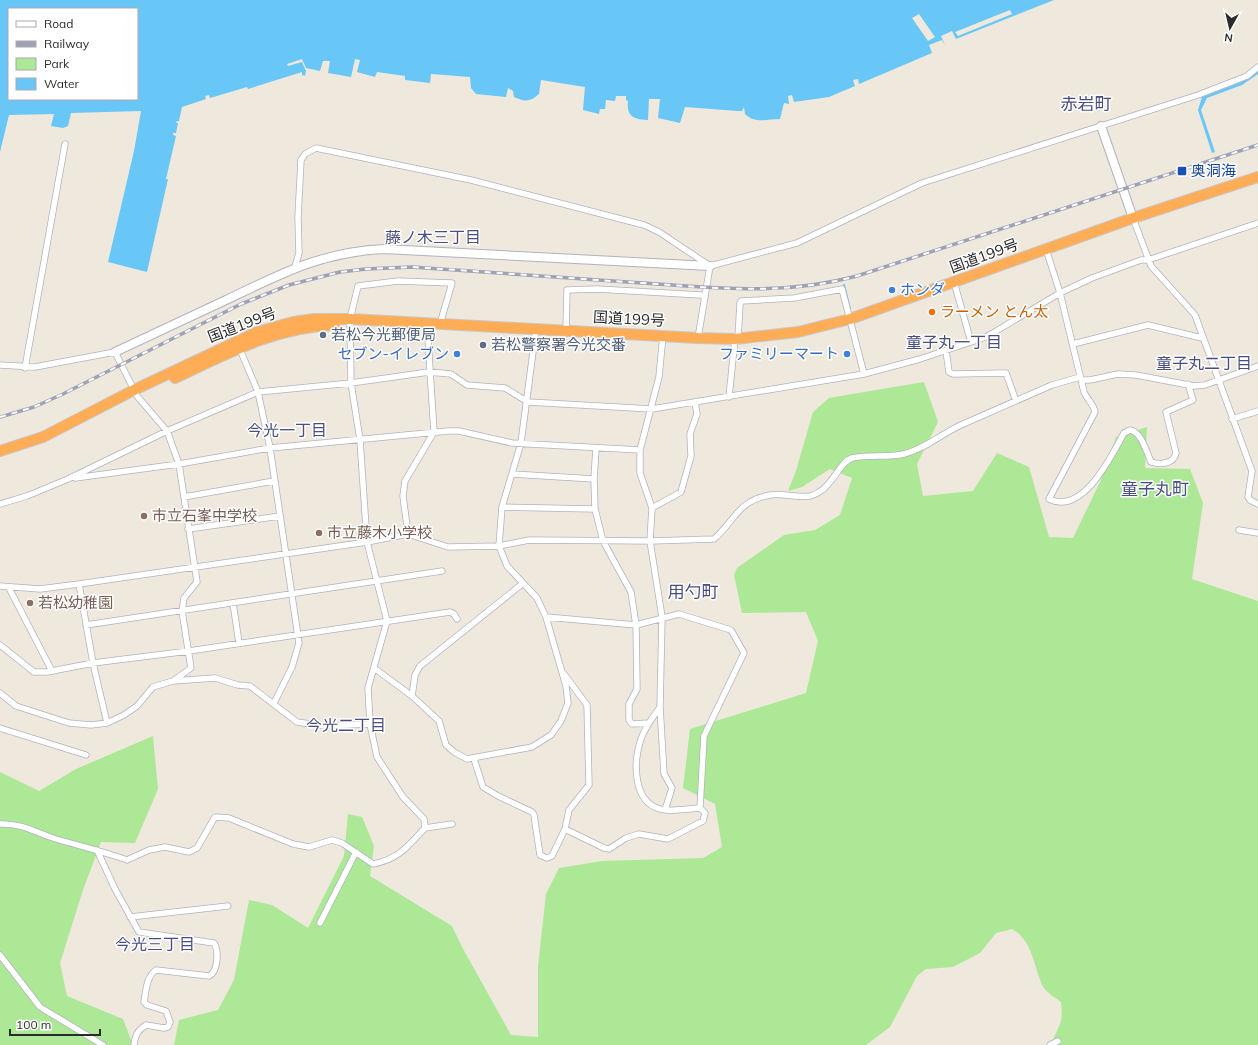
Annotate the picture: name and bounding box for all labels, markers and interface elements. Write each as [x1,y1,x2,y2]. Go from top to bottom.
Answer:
legend [8,8,138,100]
north arrow [1210,8,1250,48]
text: Road [44,16,73,31]
text: N [1224,30,1234,45]
text: Railway [44,36,90,51]
text: Park [44,56,70,71]
text: Water [44,76,80,91]
district label: 赤岩町 [1061,93,1112,114]
place label: 奥洞海 [1191,161,1236,180]
marker: 奥洞海 [1176,165,1188,177]
district label: 藤ノ木三丁目 [385,227,481,247]
street label: 国道199号 [947,234,1021,277]
place label: ホンダ [900,280,945,299]
marker: ホンダ [887,285,897,295]
place label: ラーメン とん太 [940,302,1048,321]
street label: 国道199号 [205,303,279,346]
street label: 国道199号 [593,307,665,330]
marker: ラーメン とん太 [927,307,937,317]
place label: 若松今光郵便局 [331,325,436,344]
marker: 若松今光郵便局 [318,330,328,340]
district label: 童子丸一丁目 [906,332,1002,352]
place label: 若松警察署今光交番 [491,335,626,354]
marker: 若松警察署今光交番 [478,340,488,350]
place label: セブン-イレブン [338,344,449,363]
place label: ファミリーマート [719,344,839,363]
marker: セブン-イレブン [452,349,462,359]
marker: ファミリーマート [842,349,852,359]
district label: 童子丸二丁目 [1156,353,1252,373]
district label: 今光一丁目 [247,420,327,440]
district label: 童子丸町 [1121,478,1189,499]
place label: 市立石峯中学校 [152,506,257,525]
marker: 市立石峯中学校 [139,511,149,521]
place label: 市立藤木小学校 [327,523,432,542]
marker: 市立藤木小学校 [314,528,324,538]
district label: 用勺町 [668,581,719,602]
place label: 若松幼稚園 [38,593,113,612]
marker: 若松幼稚園 [25,598,35,608]
district label: 今光二丁目 [306,715,386,735]
district label: 今光三丁目 [115,934,195,954]
scale bar [10,1011,100,1037]
text: 100 m [16,1017,51,1032]

